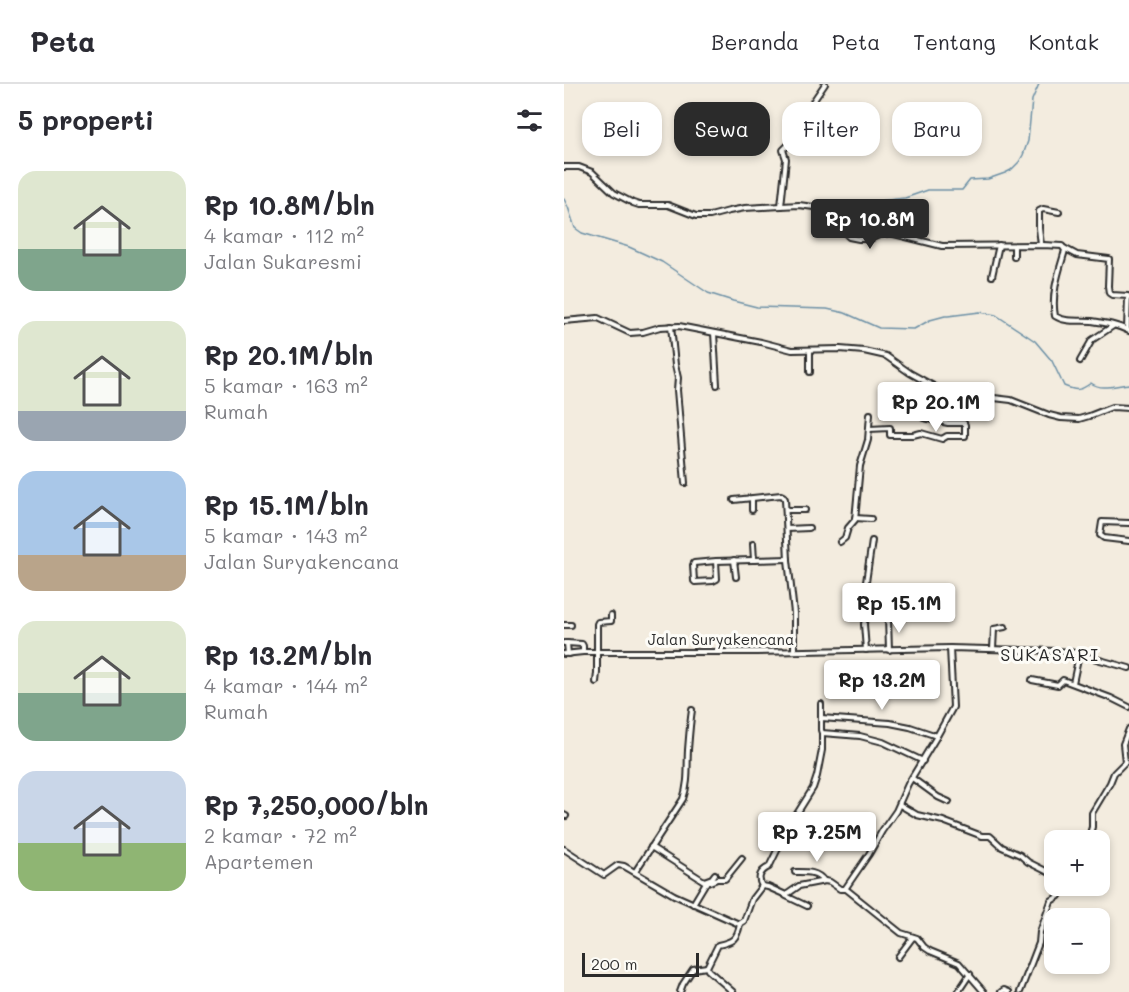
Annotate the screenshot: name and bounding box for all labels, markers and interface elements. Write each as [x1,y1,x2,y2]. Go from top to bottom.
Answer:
text: Peta [30,23,95,59]
text: Beranda [711,28,799,55]
text: Peta [832,28,880,55]
text: Tentang [913,28,996,55]
text: Kontak [1029,28,1099,55]
chip: Beli [582,102,662,156]
chip: Sewa [674,102,770,156]
chip: Filter [782,102,880,156]
chip: Baru [892,102,982,156]
text: 5 properti [18,103,154,137]
icon: filters [513,104,546,137]
text: Rp 10.8M/bln [204,188,375,222]
icon: home [66,195,138,267]
pin: Rp 10.8M [808,199,932,250]
text: Rp 10.8M [825,205,915,231]
text: 4 kamar · 112 m² [204,222,364,248]
text: Jalan Sukaresmi [204,248,362,274]
text: Rp 20.1M/bln [204,338,373,372]
icon: home [66,345,138,417]
text: 5 kamar · 163 m² [204,372,368,398]
pin: Rp 20.1M [874,382,998,433]
text: Rp 20.1M [892,388,980,414]
text: Rumah [204,398,267,424]
text: Rp 15.1M/bln [204,488,369,522]
icon: home [66,495,138,567]
text: 5 kamar · 143 m² [204,522,367,548]
text: Jalan Suryakencana [204,548,399,574]
pin: Rp 15.1M [837,583,961,634]
text: Rp 15.1M [856,589,942,615]
street label: Jalan Suryakencana [648,629,794,649]
text: Rp 13.2M/bln [204,638,372,672]
district label: SUKASARI [1000,642,1100,666]
icon: home [66,645,138,717]
pin: Rp 13.2M [820,660,944,711]
text: Rp 13.2M [838,666,926,692]
text: 4 kamar · 144 m² [204,672,368,698]
text: Rumah [204,698,267,724]
text: Rp 7,250,000/bln [204,788,428,822]
icon: home [66,795,138,867]
pin: Rp 7.25M [755,812,879,863]
text: Rp 7.25M [772,818,862,844]
text: 2 kamar · 72 m² [204,822,357,848]
map controls [1044,830,1110,974]
button: + [1044,830,1110,896]
text: Apartemen [204,848,313,874]
button: − [1044,908,1110,974]
scale bar [582,950,699,978]
text: 200 m [591,953,638,974]

